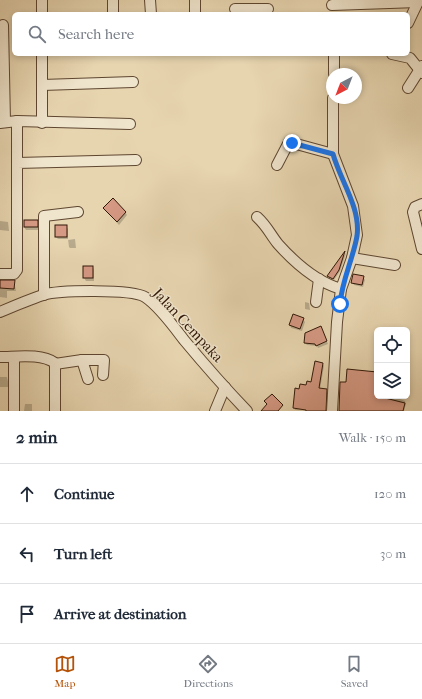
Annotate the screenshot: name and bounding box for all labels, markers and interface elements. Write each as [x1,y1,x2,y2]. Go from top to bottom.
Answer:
search box [12,12,410,56]
icon: search [26,23,48,45]
text: Search here [58,25,134,43]
north arrow [326,68,362,104]
route end [283,134,301,152]
street label: Jalan Cempaka [148,283,228,367]
route start [331,295,349,313]
map controls [374,327,410,399]
button: locate [374,327,410,363]
button: layers [374,363,410,399]
text: 2 min [16,427,57,447]
text: Walk · 150 m [339,430,406,445]
icon: ahead [16,483,38,505]
text: Continue [54,485,114,503]
text: 120 m [374,486,406,501]
icon: left [16,543,38,565]
text: Turn left [54,545,112,563]
text: 30 m [380,546,406,561]
icon: arrive [16,603,38,625]
text: Arrive at destination [54,605,186,623]
tab: Map [54,653,76,690]
tab: Directions [184,653,233,690]
tab: Saved [341,653,368,690]

